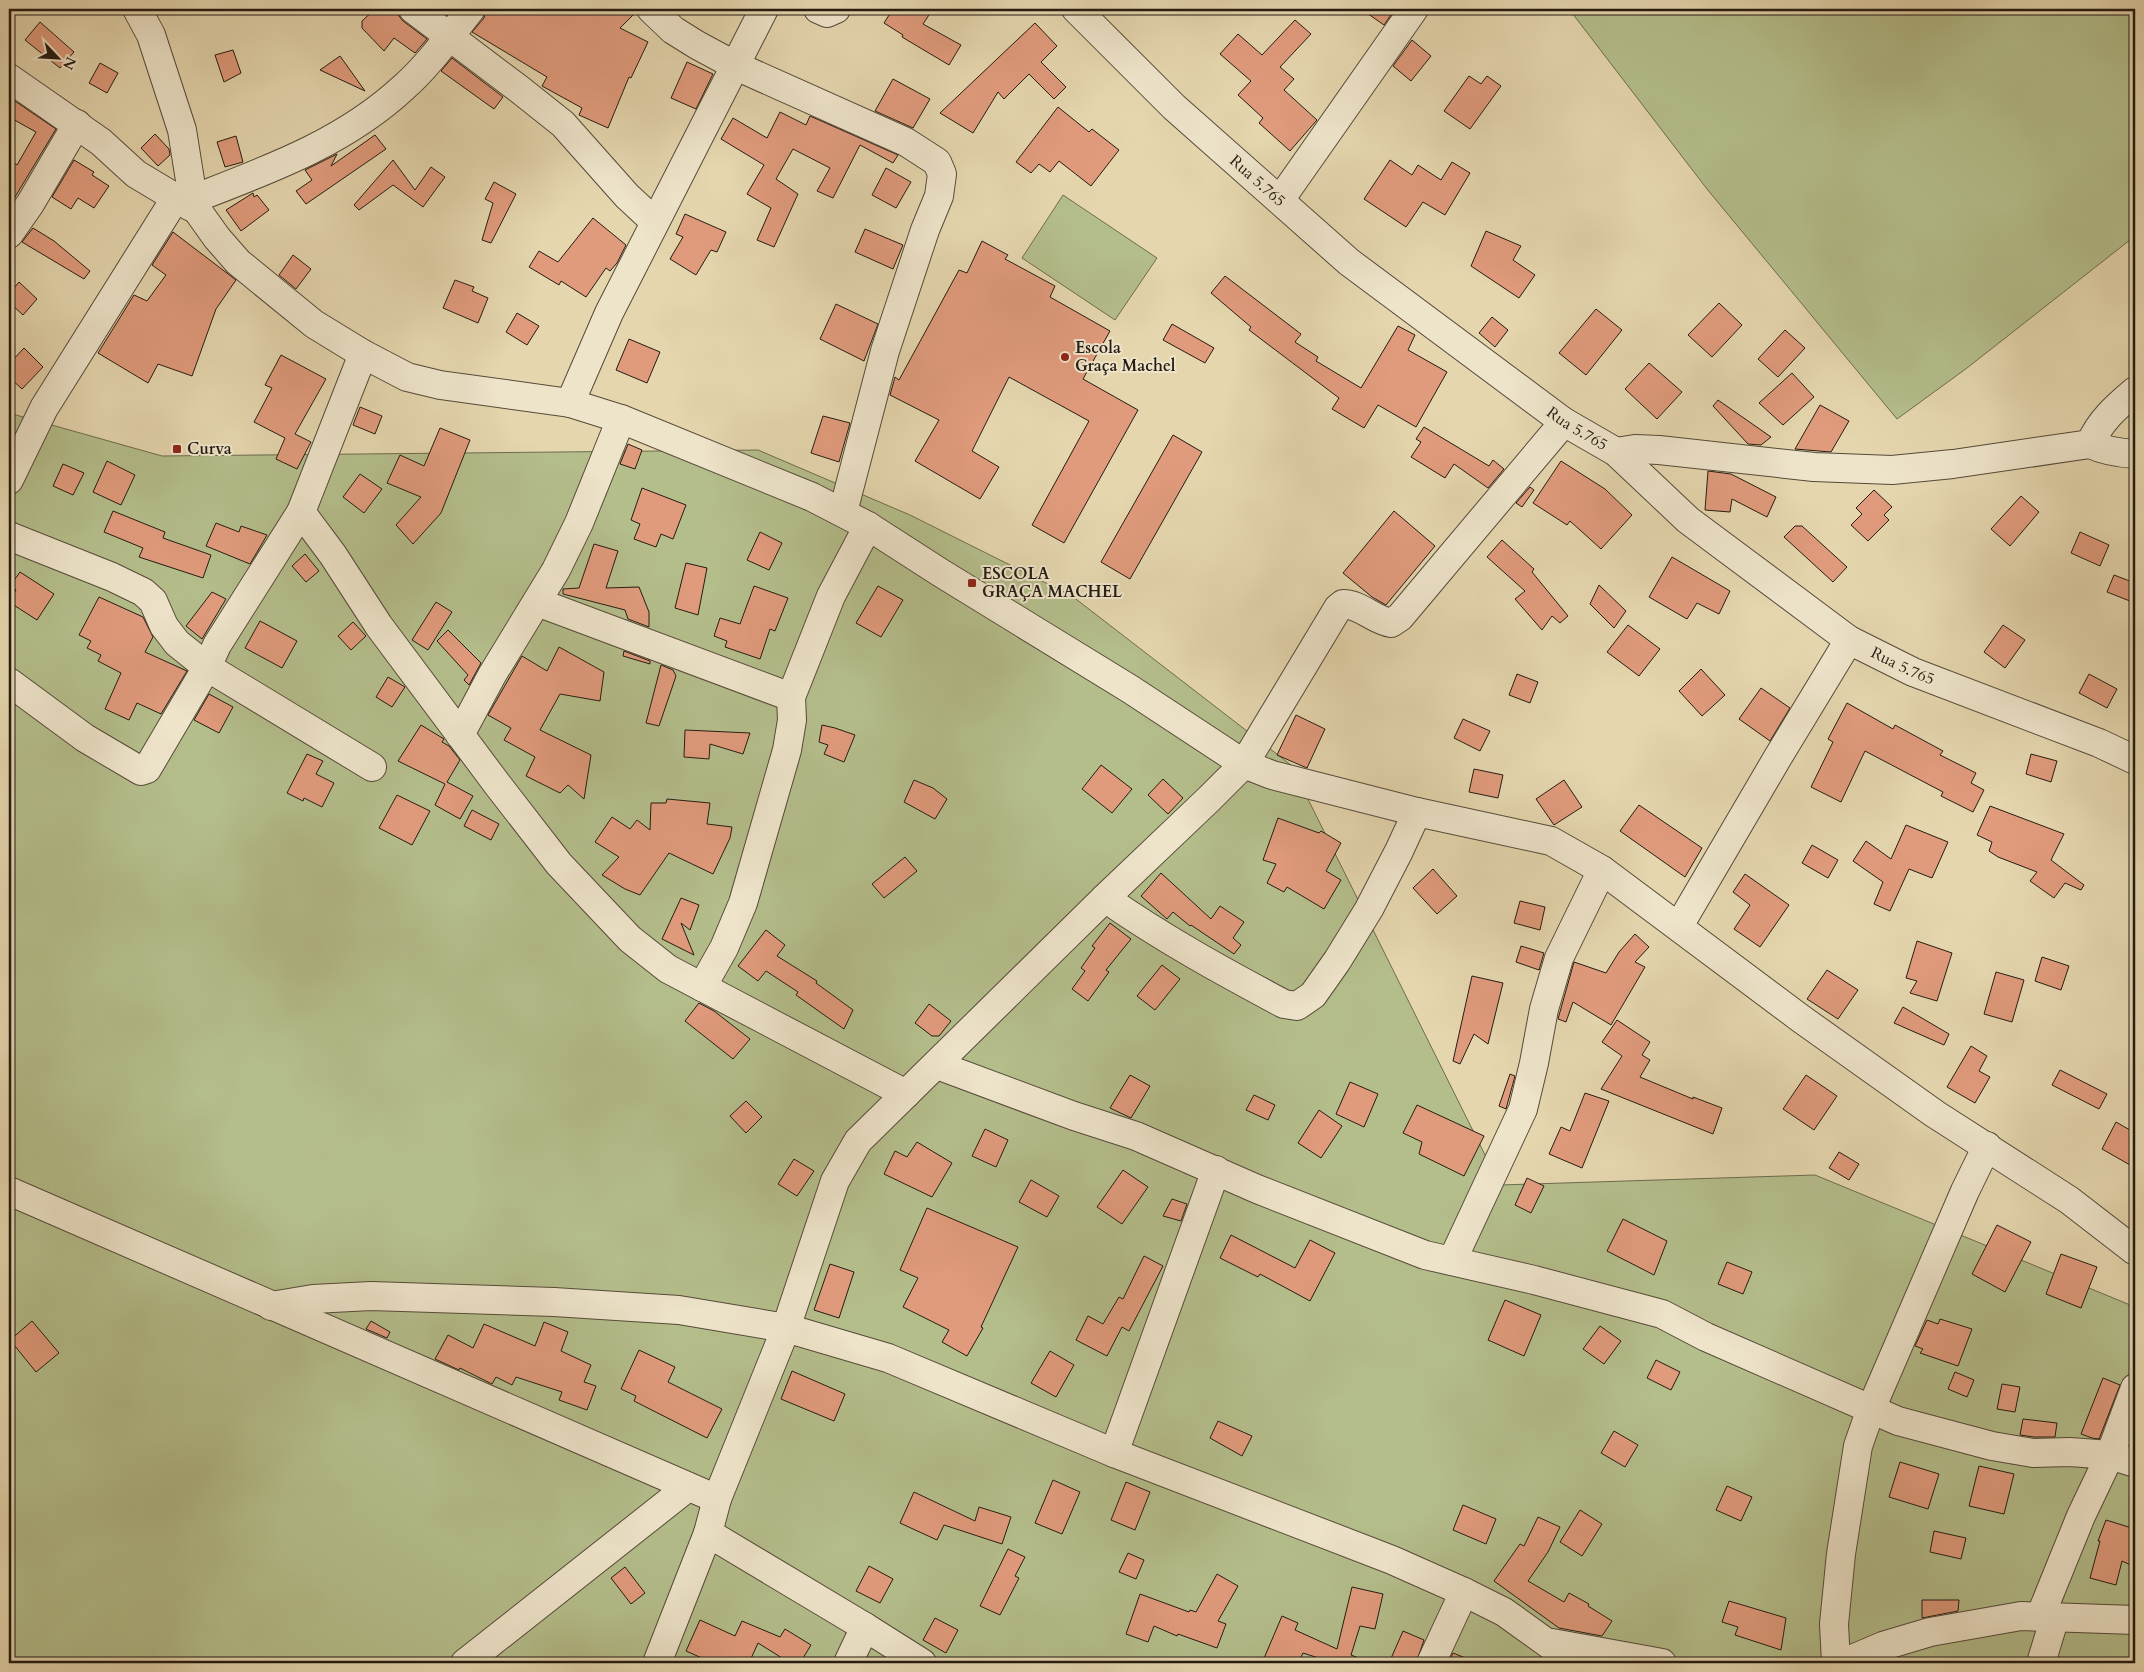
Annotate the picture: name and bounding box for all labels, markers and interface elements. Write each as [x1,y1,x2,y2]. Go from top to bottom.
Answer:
north arrow [32,32,82,82]
text: N [58,54,81,73]
street label: Rua 5.765 [1225,150,1290,212]
place label: Escola Graça Machel [1075,337,1176,377]
marker: Escola Graça Machel [1059,351,1071,363]
street label: Rua 5.765 [1542,402,1612,456]
place label: Curva [187,438,232,460]
marker: Curva [171,443,183,455]
place label: ESCOLA GRAÇA MACHEL [982,563,1123,603]
marker: ESCOLA GRAÇA MACHEL [966,577,978,589]
street label: Rua 5.765 [1867,642,1938,690]

